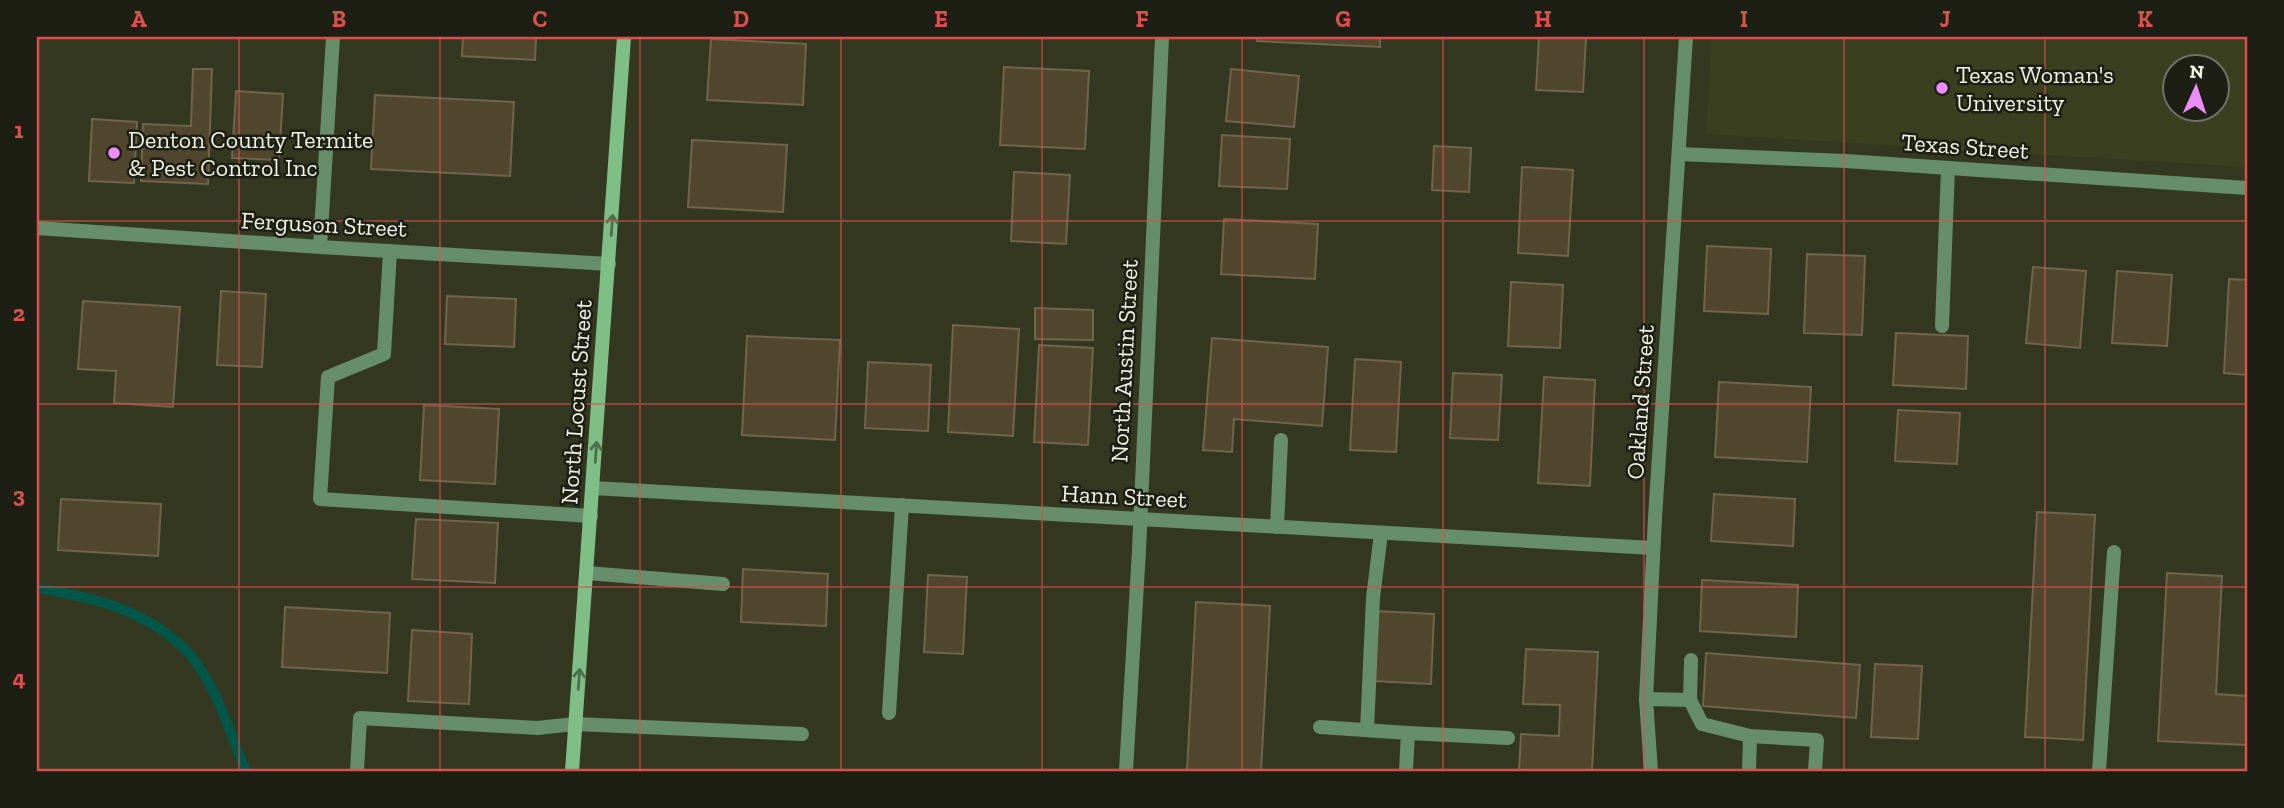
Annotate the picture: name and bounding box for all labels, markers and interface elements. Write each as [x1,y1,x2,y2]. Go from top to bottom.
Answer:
text: A [131,5,147,33]
text: B [332,5,346,33]
text: C [533,5,547,33]
text: D [733,5,749,33]
text: E [934,5,948,33]
text: F [1135,5,1149,33]
text: G [1335,5,1351,33]
text: H [1534,5,1552,33]
text: I [1740,5,1748,33]
text: J [1939,5,1951,33]
text: K [2137,5,2153,33]
north arrow [2162,52,2232,122]
place label: Texas Woman's University [1956,60,2114,117]
text: N [2189,60,2205,83]
marker: Texas Woman's University [1934,80,1950,96]
text: 1 [14,116,24,144]
place label: Denton County Termite & Pest Control Inc [128,125,373,182]
street label: Texas Street [1900,127,2030,165]
marker: Denton County Termite & Pest Control Inc [106,145,122,161]
street label: Ferguson Street [240,205,408,243]
one-way arrow [606,214,619,237]
street label: North Austin Street [1104,258,1144,463]
text: 2 [13,299,25,327]
street label: North Locust Street [554,299,598,505]
street label: Oakland Street [1620,324,1660,480]
one-way arrow [590,441,603,464]
street label: Hann Street [1060,478,1188,514]
text: 3 [13,481,25,509]
text: 4 [12,664,26,692]
one-way arrow [572,668,585,691]

